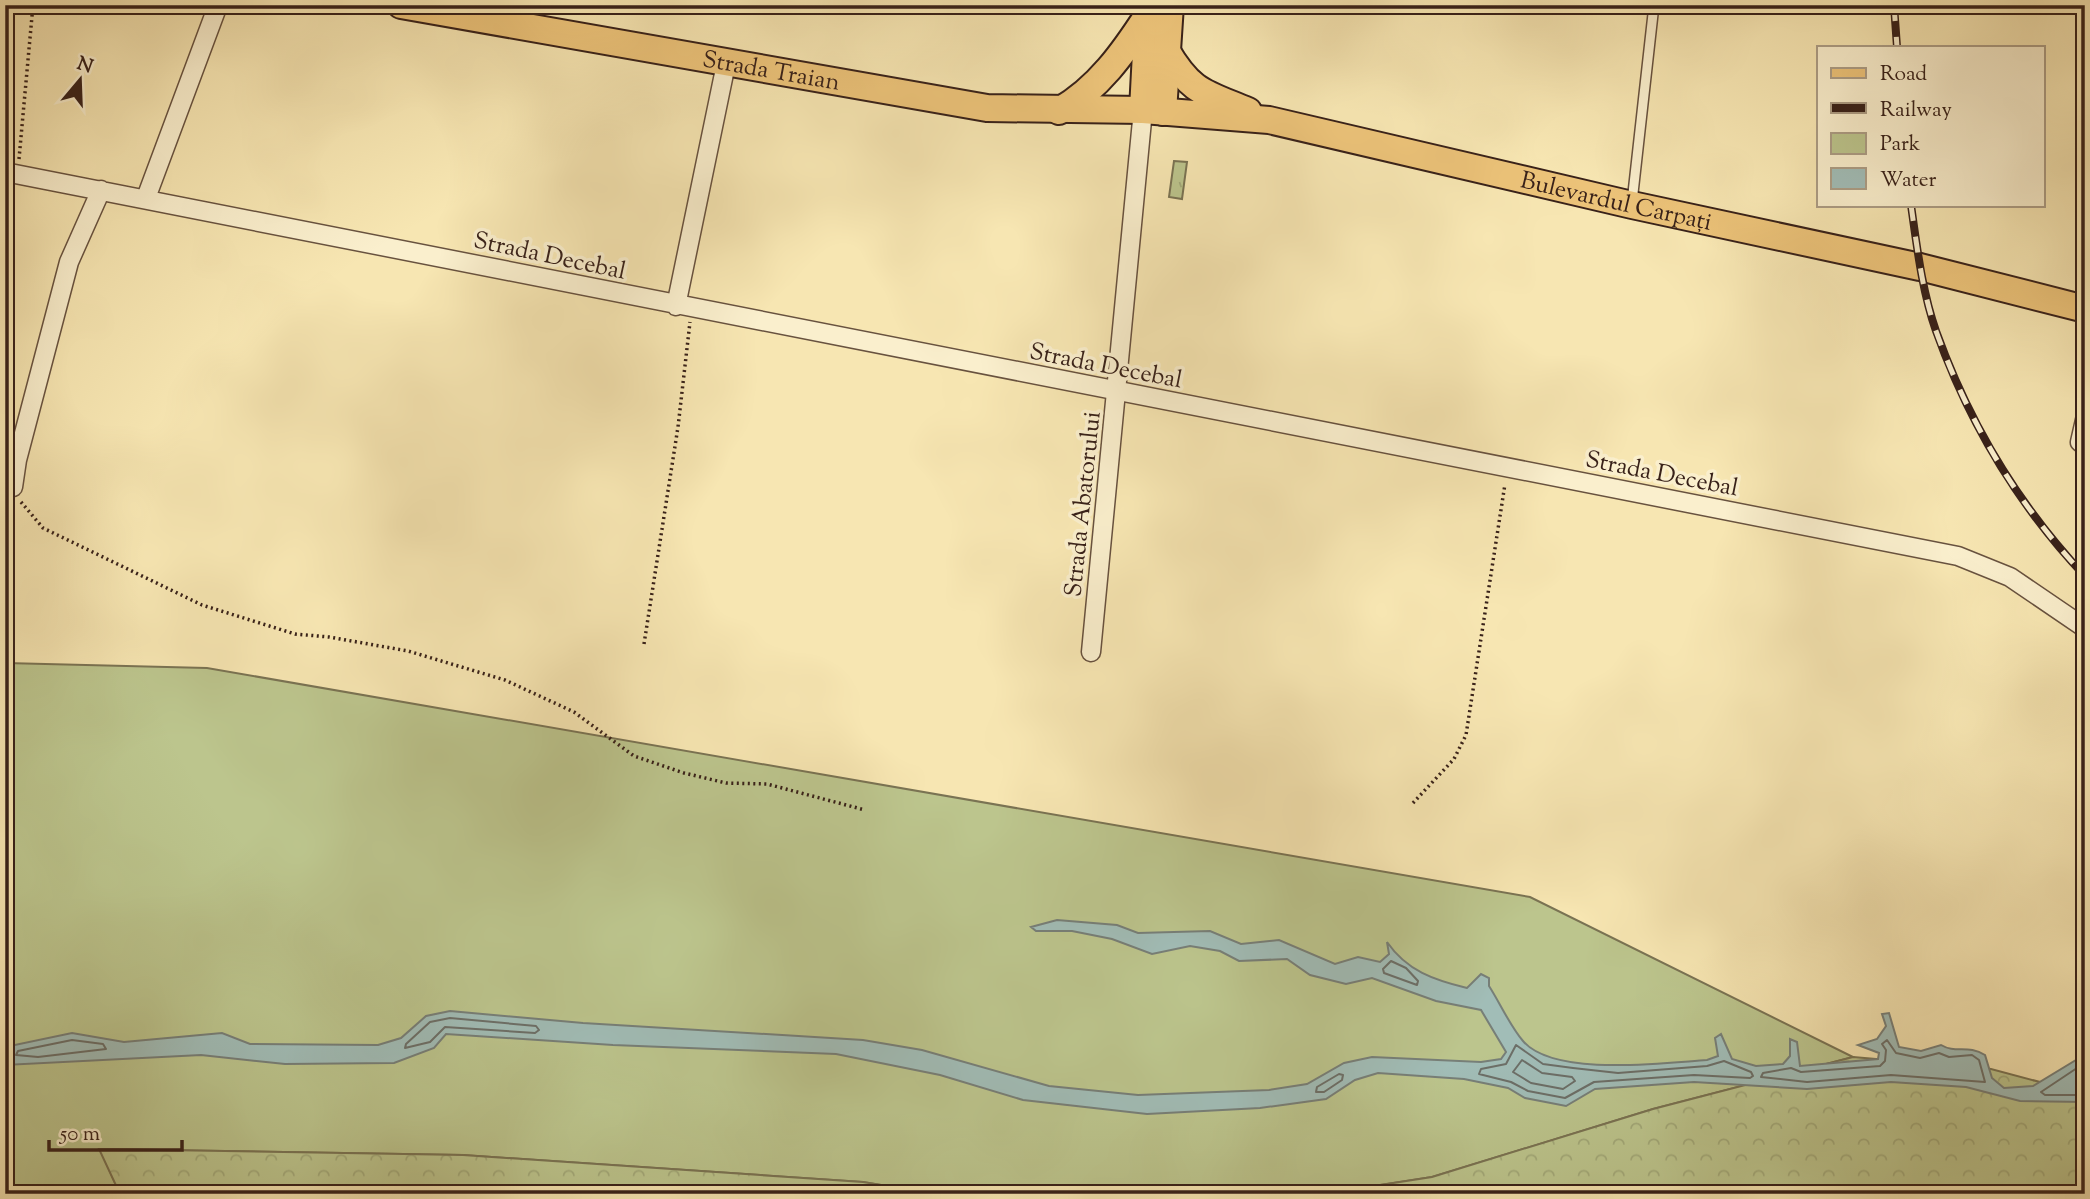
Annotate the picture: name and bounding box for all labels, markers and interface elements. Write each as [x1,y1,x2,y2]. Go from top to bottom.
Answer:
street label: Strada Traian [700,43,842,101]
north arrow [46,46,116,116]
legend [1817,46,2044,206]
text: N [73,51,96,82]
text: Road [1880,60,1927,90]
text: Railway [1880,96,1952,126]
text: Park [1880,130,1921,160]
street label: Bulevardul Carpați [1517,164,1715,241]
text: Water [1880,166,1937,196]
street label: Strada Decebal [470,224,629,290]
street label: Strada Decebal [1026,336,1185,398]
street label: Strada Abatorului [1057,410,1111,599]
street label: Strada Decebal [1582,444,1741,506]
scale bar [49,1108,182,1152]
text: 50 m [59,1120,100,1150]

